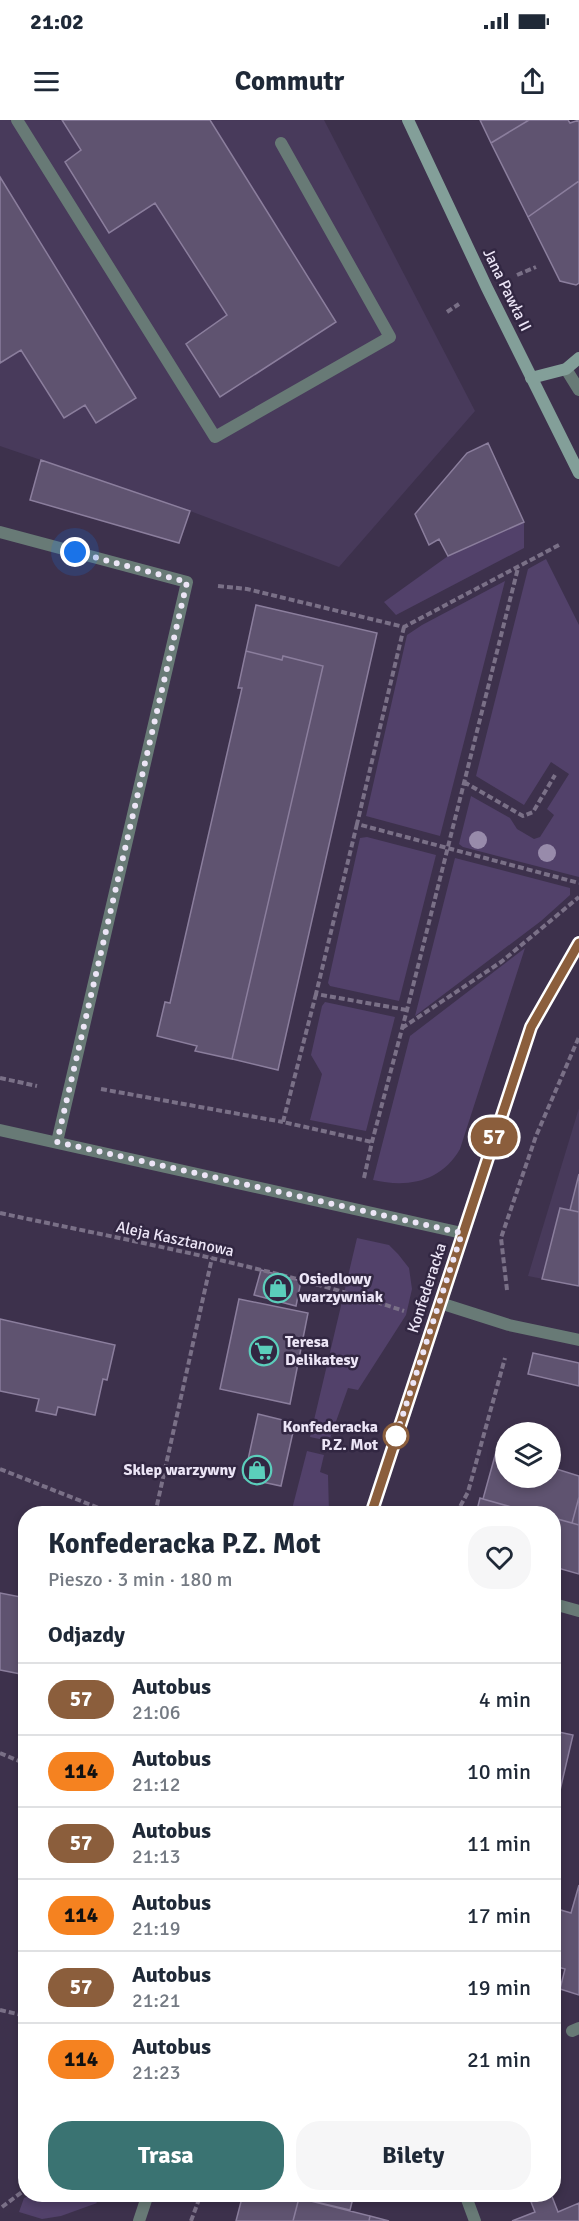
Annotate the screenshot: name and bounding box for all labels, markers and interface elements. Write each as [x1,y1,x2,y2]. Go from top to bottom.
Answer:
text: 21:02 [30,8,84,35]
icon: menu [30,65,63,98]
text: Commutr [235,65,344,98]
icon: share [516,65,549,98]
street label: Jana Pawła II [478,245,536,335]
your location [60,537,90,567]
line badge: 57 [467,1118,521,1156]
text: 57 [483,1124,505,1150]
street label: Aleja Kasztanowa [114,1217,236,1261]
street label: Konfederacka [403,1240,451,1336]
place label: Osiedlowy warzywniak [299,1269,384,1307]
shop icon: Osiedlowy warzywniak [262,1272,294,1304]
place label: Teresa Delikatesy [285,1332,359,1370]
supermarket icon: Teresa Delikatesy [248,1335,280,1367]
place label: Konfederacka P.Z. Mot [282,1417,378,1455]
map controls [495,1422,561,1488]
button: layers [495,1422,561,1488]
marker: Konfederacka P.Z. Mot [383,1423,409,1449]
shop icon: Sklep warzywny [241,1454,273,1486]
place label: Sklep warzywny [124,1460,236,1480]
button: heart [468,1526,531,1589]
text: Konfederacka P.Z. Mot [48,1527,321,1561]
text: Pieszo · 3 min · 180 m [48,1567,233,1592]
text: Odjazdy [48,1621,125,1648]
text: Autobus [132,1673,211,1700]
text: 57 [70,1686,92,1712]
text: 4 min [479,1686,531,1713]
text: 21:06 [132,1700,181,1725]
text: Autobus [132,1745,211,1772]
text: 114 [64,1758,98,1784]
text: 10 min [467,1758,531,1785]
text: 21:12 [132,1772,181,1797]
text: Autobus [132,1817,211,1844]
text: 57 [70,1830,92,1856]
text: 11 min [467,1830,531,1857]
text: 21:13 [132,1844,181,1869]
text: Autobus [132,1889,211,1916]
text: 114 [64,1902,98,1928]
text: 17 min [467,1902,531,1929]
text: 21:19 [132,1916,181,1941]
text: Autobus [132,1961,211,1988]
text: 57 [70,1974,92,2000]
text: 19 min [467,1974,531,2001]
text: 21:21 [132,1988,181,2013]
text: Autobus [132,2033,211,2060]
text: 114 [64,2046,98,2072]
text: 21 min [467,2046,531,2073]
text: 21:23 [132,2060,181,2085]
button: Trasa [48,2121,284,2190]
button: Bilety [296,2121,531,2190]

